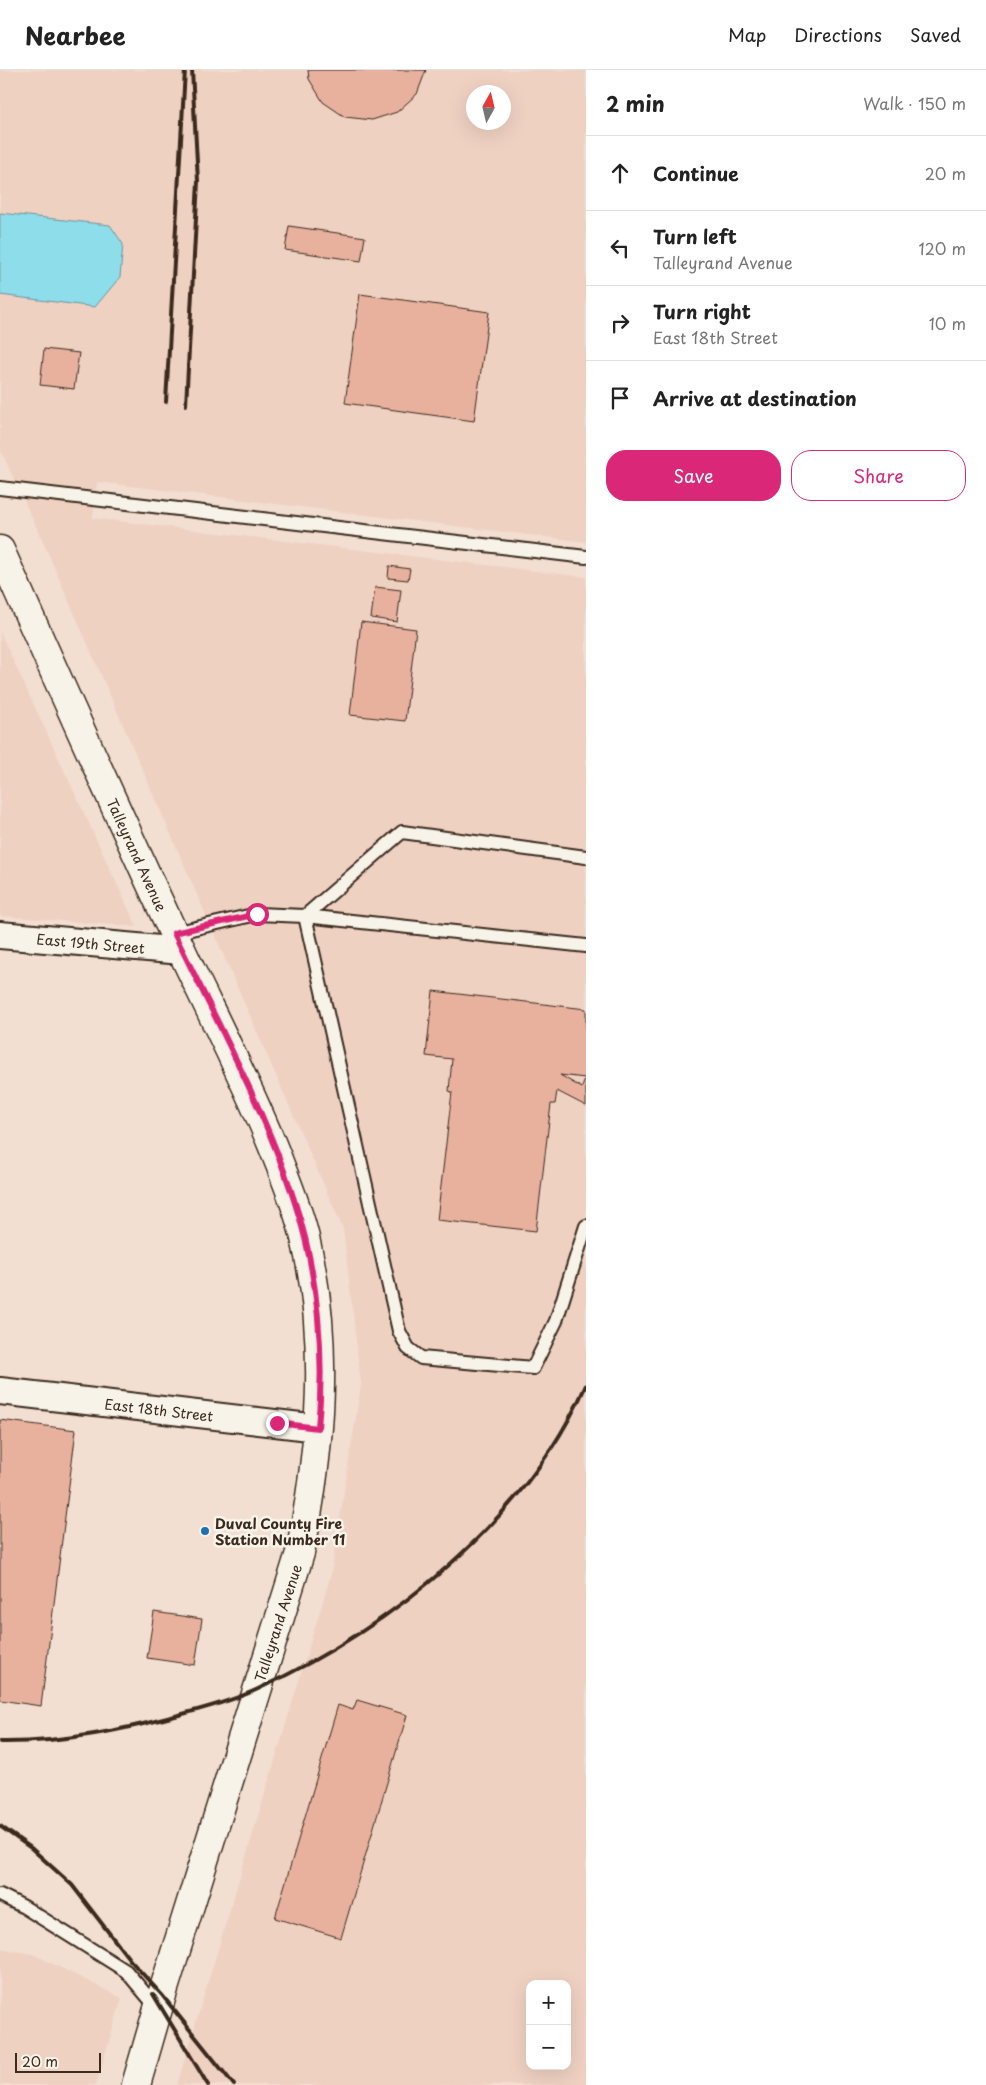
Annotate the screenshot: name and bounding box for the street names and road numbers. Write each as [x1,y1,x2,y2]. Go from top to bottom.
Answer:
street label: Talleyrand Avenue [102,795,172,915]
street label: East 19th Street [36,928,146,958]
street label: East 18th Street [103,1393,215,1426]
street label: Talleyrand Avenue [249,1561,307,1684]

